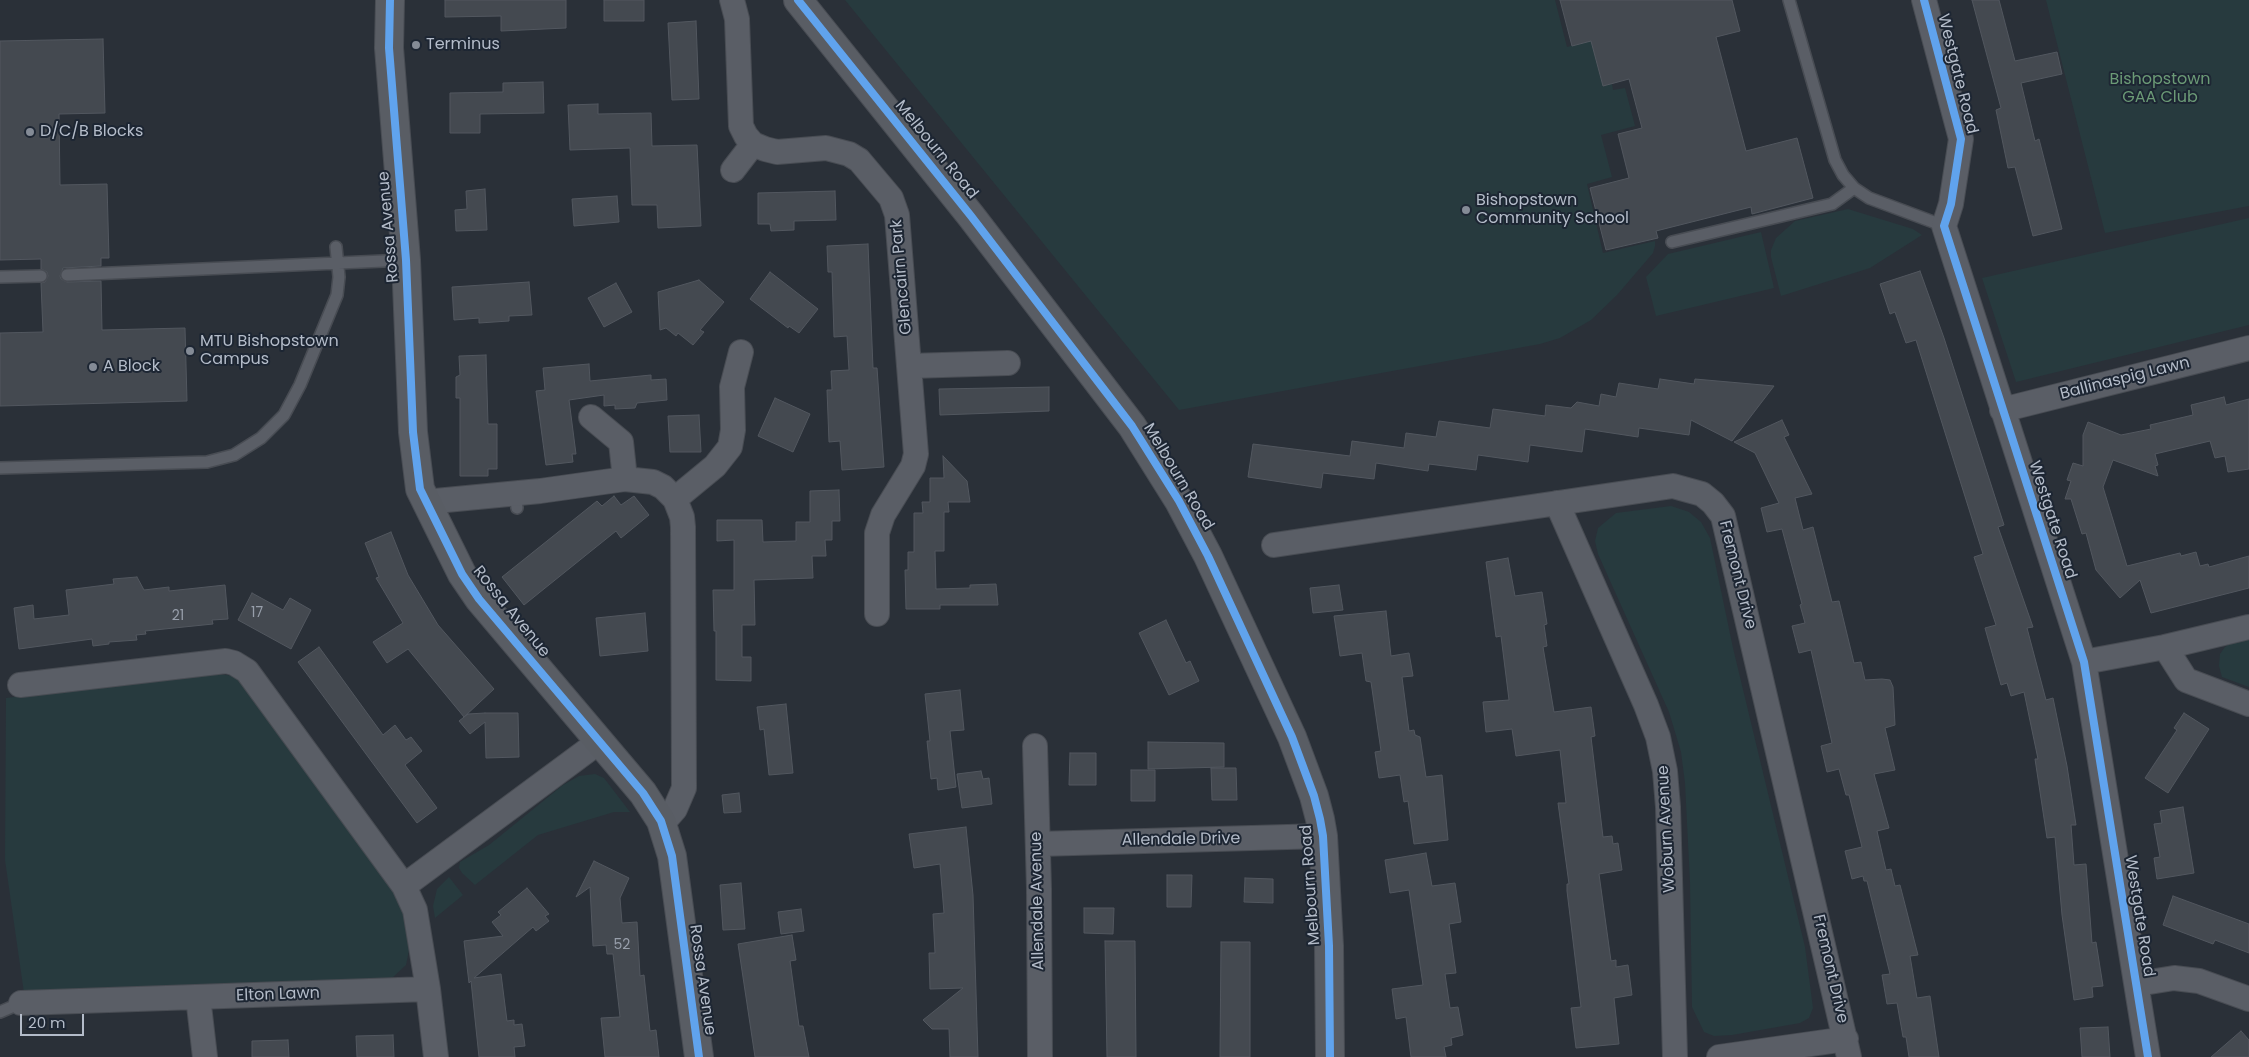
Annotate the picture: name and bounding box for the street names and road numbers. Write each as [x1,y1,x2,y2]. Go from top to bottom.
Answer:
street label: Westgate Road [1933,12,1981,136]
street label: Melbourn Road [890,97,982,203]
street label: Rossa Avenue [375,170,403,284]
street label: Glencairn Park [887,218,917,336]
street label: Ballinaspig Lawn [2058,354,2192,404]
street label: Melbourn Road [1139,420,1217,534]
street label: Westgate Road [2024,459,2080,581]
street label: Fremont Drive [1714,519,1760,631]
street label: Rossa Avenue [468,563,554,661]
street label: Woburn Avenue [1654,765,1680,893]
street label: Melbourn Road [1297,824,1325,946]
street label: Allendale Drive [1121,829,1241,851]
street label: Allendale Avenue [1027,832,1049,970]
street label: Westgate Road [2120,854,2158,978]
street label: Fremont Drive [1808,913,1852,1025]
street label: Rossa Avenue [685,923,719,1037]
street label: Elton Lawn [236,984,320,1006]

